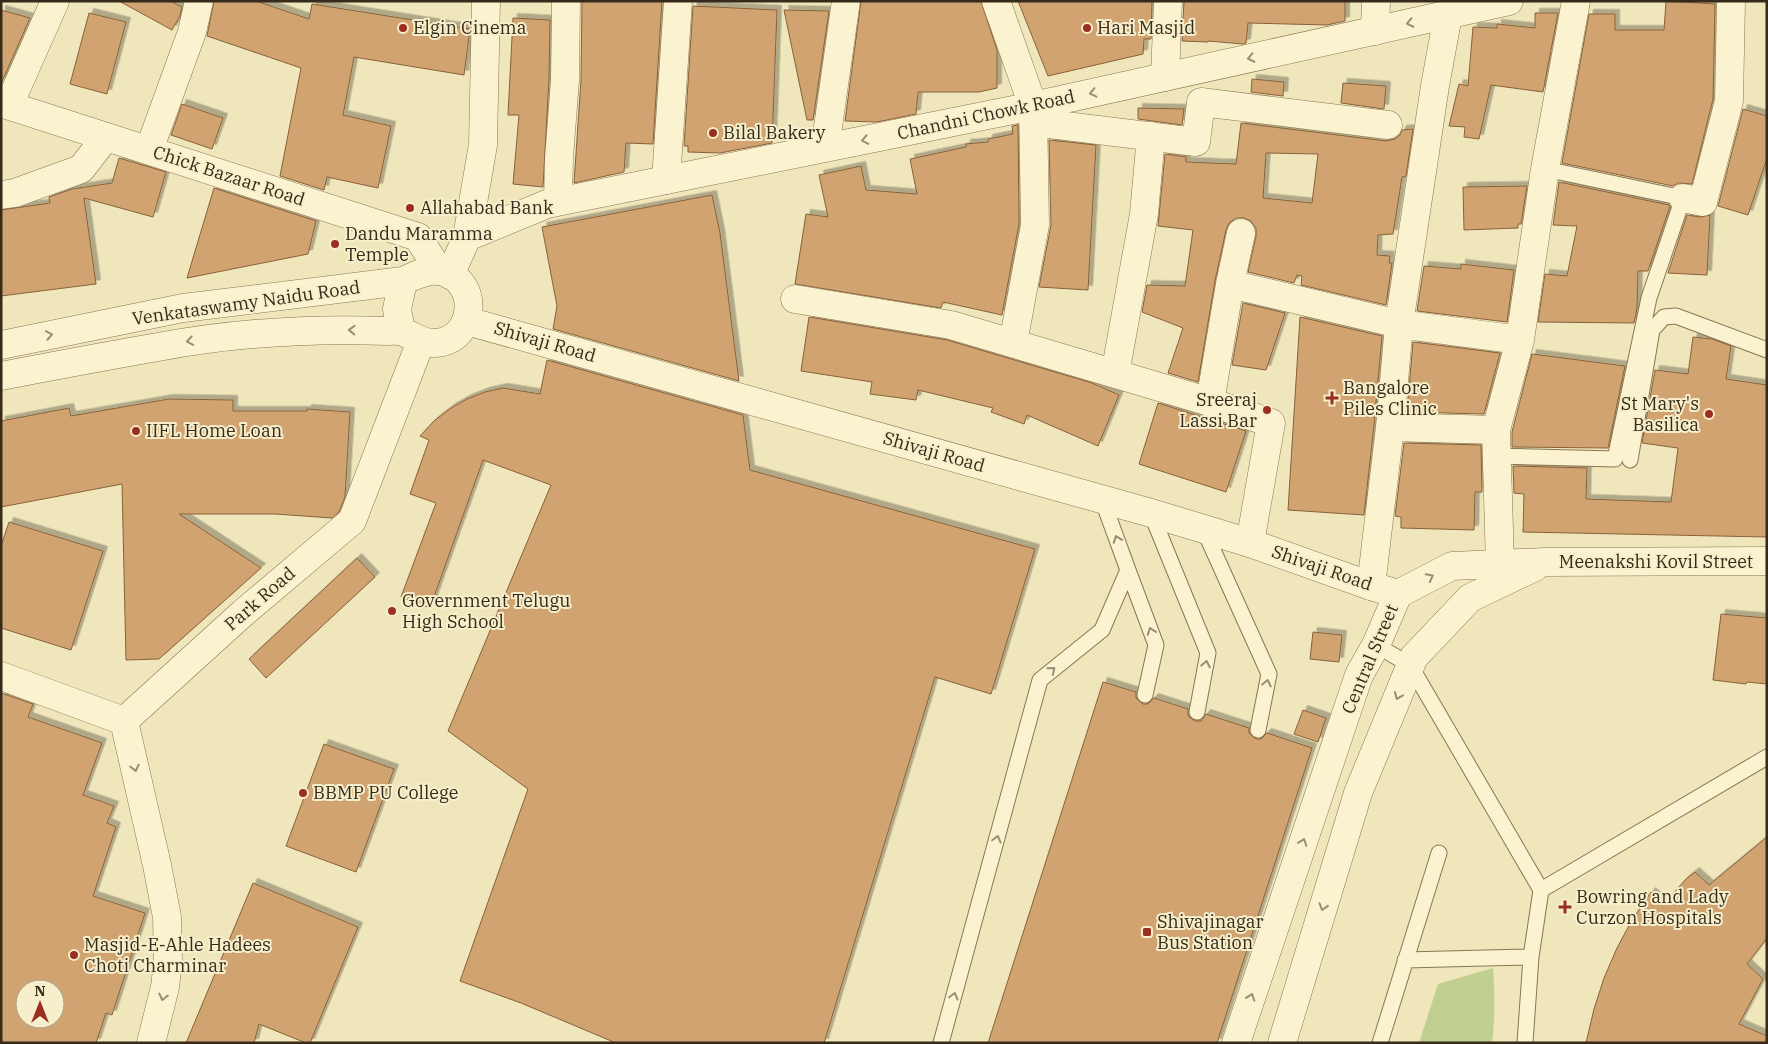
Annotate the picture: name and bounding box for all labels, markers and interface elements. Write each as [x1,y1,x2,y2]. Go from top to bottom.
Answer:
place label: Elgin Cinema [413,16,527,39]
place label: Hari Masjid [1097,16,1195,39]
one-way arrow [1405,17,1414,28]
marker: Elgin Cinema [397,22,409,34]
marker: Hari Masjid [1081,22,1093,34]
one-way arrow [1247,52,1256,63]
street label: Chandni Chowk Road [895,84,1077,145]
one-way arrow [1088,87,1097,98]
place label: Bilal Bakery [723,121,826,144]
marker: Bilal Bakery [707,127,719,139]
one-way arrow [860,134,869,145]
street label: Chick Bazaar Road [150,140,308,211]
place label: Allahabad Bank [420,196,554,219]
marker: Allahabad Bank [404,202,416,214]
place label: Dandu Maramma Temple [345,222,493,266]
marker: Dandu Maramma Temple [329,238,341,250]
street label: Venkataswamy Naidu Road [130,275,362,330]
street label: Shivaji Road [492,316,599,367]
one-way arrow [348,324,356,335]
one-way arrow [45,330,53,341]
one-way arrow [186,335,195,345]
place label: Bangalore Piles Clinic [1343,376,1437,420]
place label: Sreeraj Lassi Bar [1179,388,1257,432]
marker: Bangalore Piles Clinic [1325,391,1339,405]
place label: St Mary's Basilica [1621,392,1699,436]
marker: Sreeraj Lassi Bar [1261,404,1273,416]
marker: St Mary's Basilica [1703,408,1715,420]
place label: IIFL Home Loan [146,419,282,442]
marker: IIFL Home Loan [130,425,142,437]
street label: Shivaji Road [881,426,988,477]
one-way arrow [1113,535,1123,544]
street label: Shivaji Road [1269,540,1376,595]
street label: Meenakshi Kovil Street [1559,550,1753,573]
street label: Park Road [220,562,300,636]
one-way arrow [1425,573,1434,583]
place label: Government Telugu High School [402,589,570,633]
street label: Central Street [1336,600,1403,717]
marker: Government Telugu High School [386,605,398,617]
one-way arrow [1147,627,1157,636]
one-way arrow [1201,659,1211,668]
one-way arrow [1046,668,1055,676]
one-way arrow [1262,678,1272,687]
one-way arrow [1393,691,1404,700]
one-way arrow [129,764,140,773]
place label: BBMP PU College [313,781,458,804]
marker: BBMP PU College [297,787,309,799]
one-way arrow [991,835,1001,844]
one-way arrow [1297,839,1307,847]
place label: Bowring and Lady Curzon Hospitals [1576,885,1729,929]
marker: Bowring and Lady Curzon Hospitals [1558,900,1572,914]
one-way arrow [1319,902,1329,910]
place label: Shivajinagar Bus Station [1157,910,1264,954]
marker: Shivajinagar Bus Station [1141,926,1153,938]
place label: Masjid-E-Ahle Hadees Choti Charminar [84,933,271,977]
marker: Masjid-E-Ahle Hadees Choti Charminar [68,949,80,961]
north arrow [15,979,65,1029]
text: N [34,982,46,1000]
one-way arrow [948,992,958,1000]
one-way arrow [158,993,169,1001]
one-way arrow [1245,993,1255,1001]

